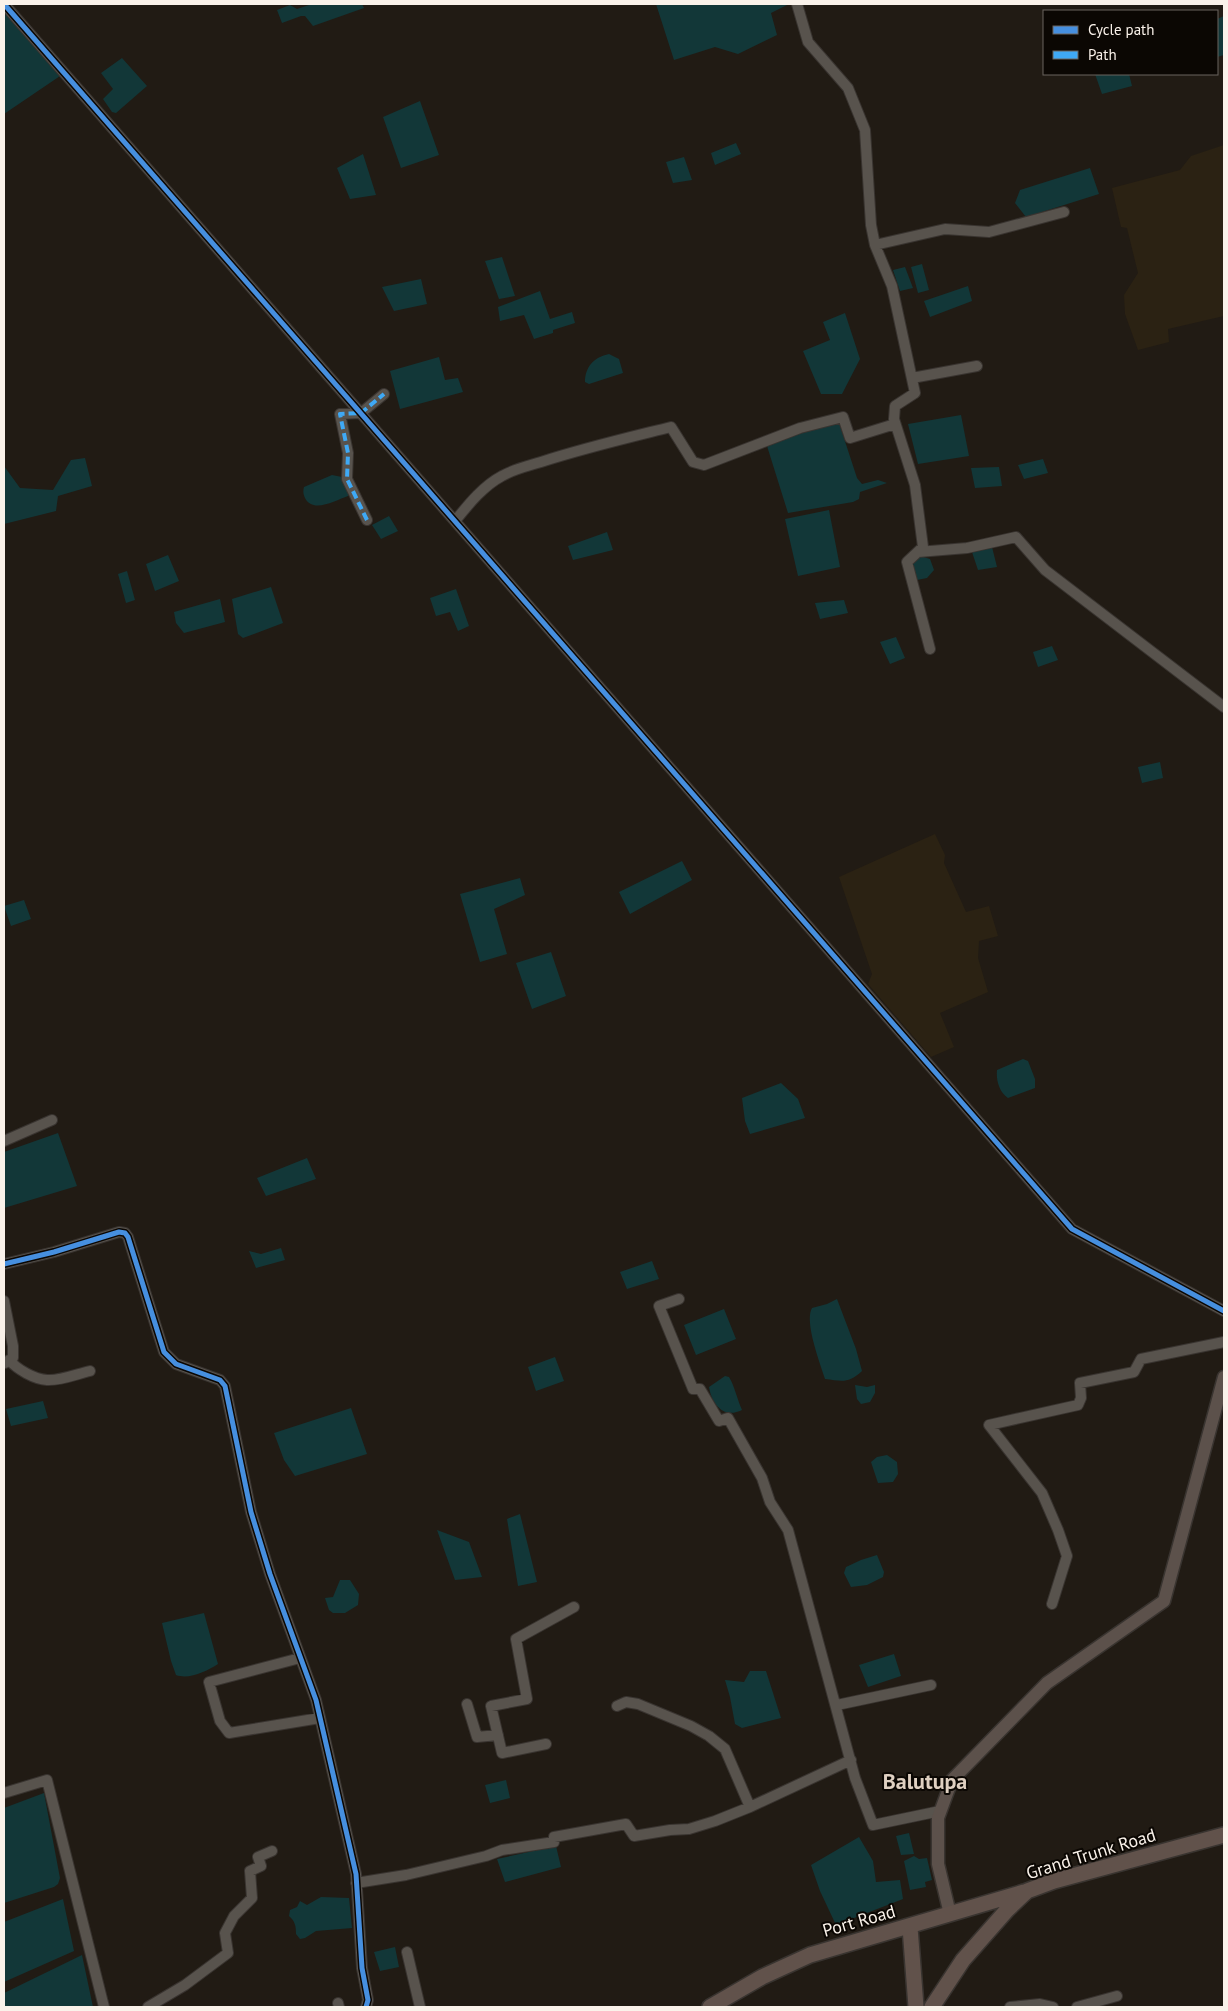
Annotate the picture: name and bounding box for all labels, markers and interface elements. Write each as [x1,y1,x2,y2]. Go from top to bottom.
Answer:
legend [1043,10,1218,75]
text: Cycle path [1088,20,1154,39]
text: Path [1088,45,1117,64]
district label: Balutupa [883,1767,967,1795]
street label: Grand Trunk Road [1023,1823,1159,1884]
street label: Port Road [820,1899,898,1942]

